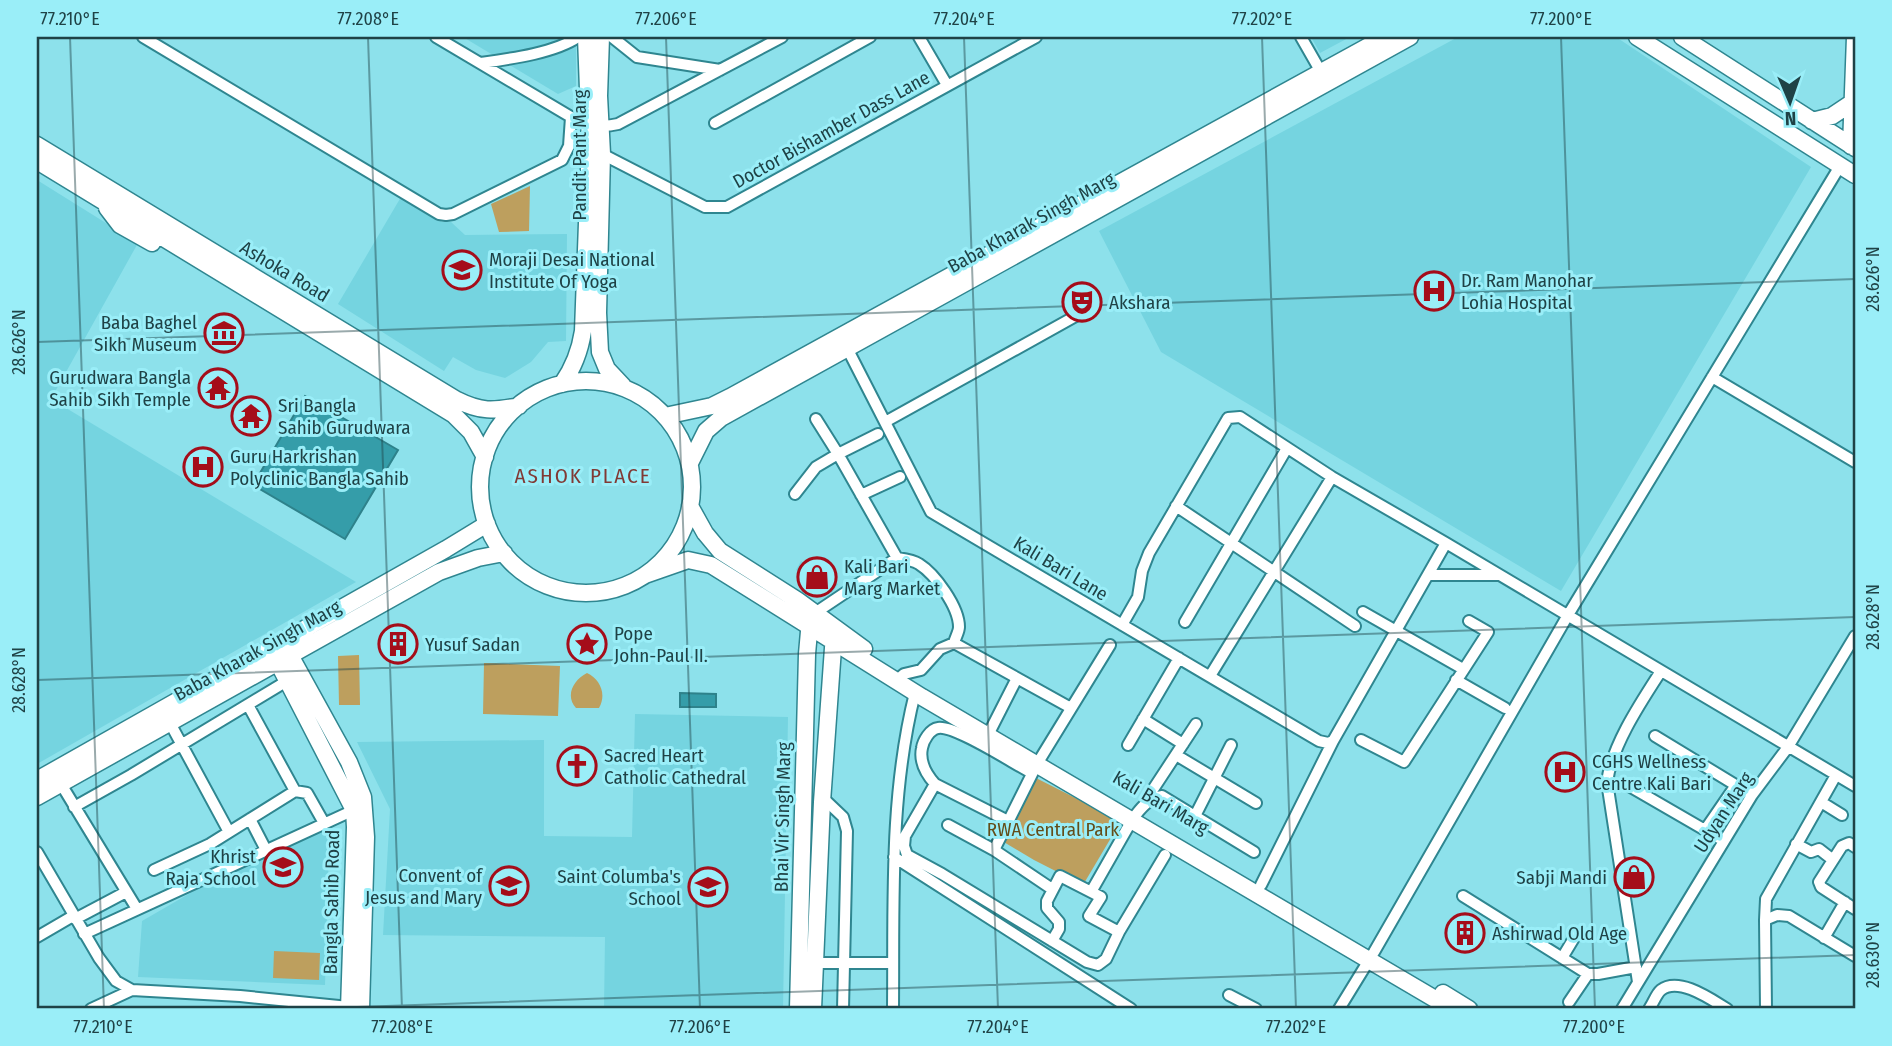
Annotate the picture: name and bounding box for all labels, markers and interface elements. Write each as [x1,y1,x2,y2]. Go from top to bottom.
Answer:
text: 77.210°E [40,8,100,30]
text: 77.208°E [337,8,399,30]
text: 77.206°E [635,8,697,30]
text: 77.204°E [933,8,995,30]
text: 77.202°E [1232,8,1292,30]
text: 77.200°E [1530,8,1592,30]
street label: Doctor Bishamber Dass Lane [729,66,934,193]
north arrow [1756,66,1826,136]
street label: Pandit Pant Marg [568,89,591,221]
text: N [1784,107,1797,130]
street label: Baba Kharak Singh Marg [944,167,1119,278]
street label: Ashoka Road [236,236,333,307]
text: 28.626°N [1862,246,1884,312]
place label: Moraji Desai National Institute Of Yoga [489,248,655,293]
school or university icon: Moraji Desai National Institute Of Yoga [441,249,483,291]
place label: Dr. Ram Manohar Lohia Hospital [1461,269,1593,314]
hospital icon: Dr. Ram Manohar Lohia Hospital [1413,270,1455,312]
theatre icon: Akshara [1061,281,1103,323]
place label: Akshara [1109,291,1171,314]
text: 28.626°N [8,309,30,375]
place label: Baba Baghel Sikh Museum [94,311,197,356]
museum icon: Baba Baghel Sikh Museum [203,312,245,354]
place label: Gurudwara Bangla Sahib Sikh Temple [49,366,191,411]
temple icon: Gurudwara Bangla Sahib Sikh Temple [197,367,239,409]
place label: Sri Bangla Sahib Gurudwara [278,394,411,439]
temple icon: Sri Bangla Sahib Gurudwara [230,395,272,437]
place label: Guru Harkrishan Polyclinic Bangla Sahib [230,445,409,490]
hospital icon: Guru Harkrishan Polyclinic Bangla Sahib [182,446,224,488]
district label: ASHOK PLACE [514,463,652,489]
street label: Kali Bari Lane [1009,531,1112,606]
place label: Kali Bari Marg Market [844,555,941,600]
shop icon: Kali Bari Marg Market [796,556,838,598]
text: 28.628°N [1862,584,1884,650]
street label: Baba Kharak Singh Marg [170,595,345,706]
place label: Pope John-Paul II. [614,622,708,667]
building icon: Yusuf Sadan [377,623,419,665]
place icon: Pope John-Paul II. [566,623,608,665]
place label: Yusuf Sadan [425,633,520,656]
text: 28.628°N [8,647,30,713]
street label: Bhai Vir Singh Marg [770,742,795,892]
place label: Sacred Heart Catholic Cathedral [604,744,746,789]
church icon: Sacred Heart Catholic Cathedral [556,745,598,787]
place label: CGHS Wellness Centre Kali Bari [1592,750,1711,795]
hospital icon: CGHS Wellness Centre Kali Bari [1544,751,1586,793]
street label: Kali Bari Marg [1109,766,1213,839]
street label: Udyan Marg [1689,768,1758,857]
park label: RWA Central Park [987,818,1119,841]
street label: Bangla Sahib Road [319,829,344,975]
place label: Khrist Raja School [166,845,257,890]
school or university icon: Khrist Raja School [262,846,304,888]
shop icon: Sabji Mandi [1613,856,1655,898]
place label: Convent of Jesus and Mary [365,864,483,909]
school or university icon: Convent of Jesus and Mary [488,865,530,907]
place label: Saint Columba's School [557,865,681,910]
school or university icon: Saint Columba's School [687,866,729,908]
place label: Sabji Mandi [1516,866,1607,889]
building icon: Ashirwad Old Age [1444,912,1486,954]
place label: Ashirwad Old Age [1492,922,1627,945]
text: 28.630°N [1862,922,1884,988]
text: 77.210°E [73,1016,133,1038]
text: 77.208°E [371,1016,433,1038]
text: 77.206°E [669,1016,731,1038]
text: 77.204°E [967,1016,1029,1038]
text: 77.202°E [1266,1016,1326,1038]
text: 77.200°E [1563,1016,1625,1038]

